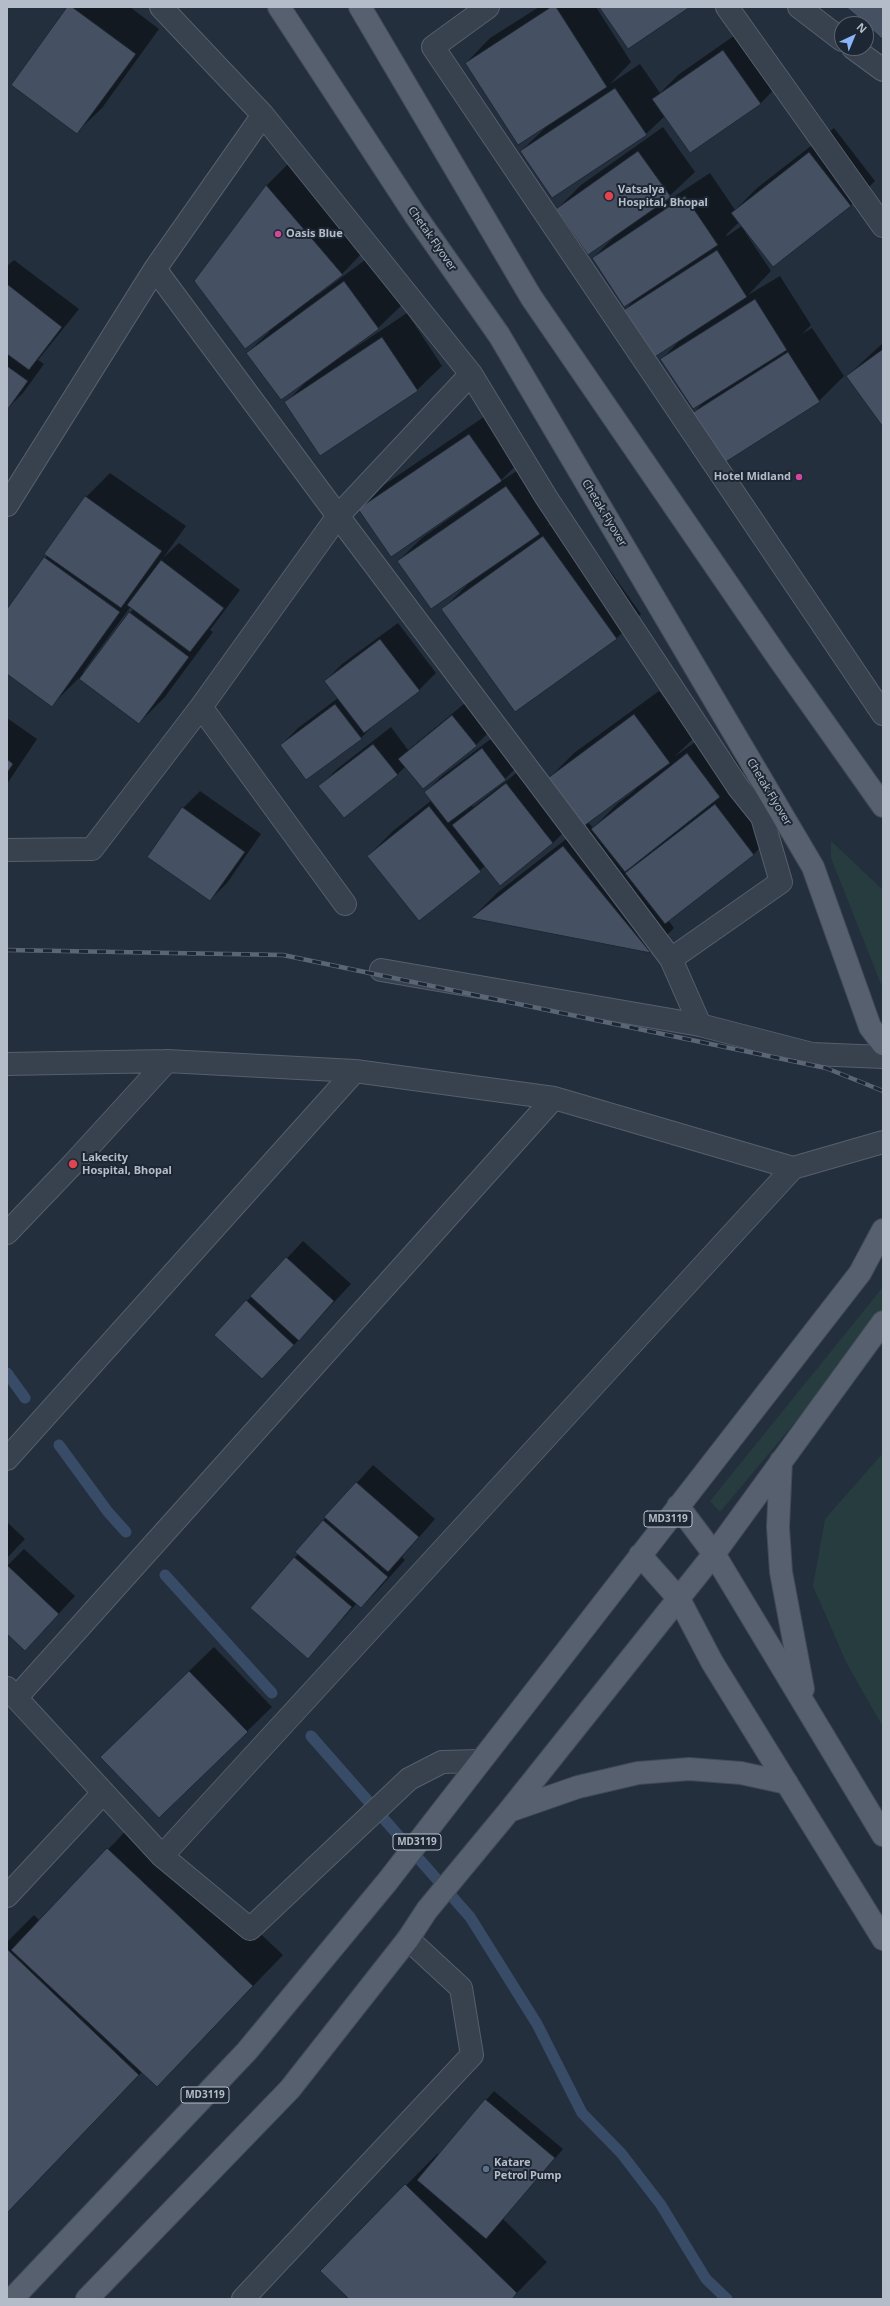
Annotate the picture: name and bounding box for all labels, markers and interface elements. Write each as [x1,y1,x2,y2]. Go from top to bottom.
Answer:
north arrow [834,16,874,56]
text: N [854,19,870,36]
place label: Vatsalya Hospital, Bhopal [618,183,708,209]
marker: Vatsalya Hospital, Bhopal [603,190,615,202]
street label: Chetak Flyover [405,204,459,274]
place label: Oasis Blue [286,227,343,241]
marker: Oasis Blue [273,229,283,239]
place label: Hotel Midland [714,470,791,484]
marker: Hotel Midland [794,472,804,482]
street label: Chetak Flyover [579,477,629,549]
street label: Chetak Flyover [744,756,794,828]
place label: Lakecity Hospital, Bhopal [82,1151,172,1177]
marker: Lakecity Hospital, Bhopal [67,1158,79,1170]
road number: MD3119 [644,1511,692,1527]
road number: MD3119 [393,1834,441,1850]
road number: MD3119 [181,2087,229,2103]
place label: Katare Petrol Pump [494,2156,562,2182]
marker: Katare Petrol Pump [481,2164,491,2174]

